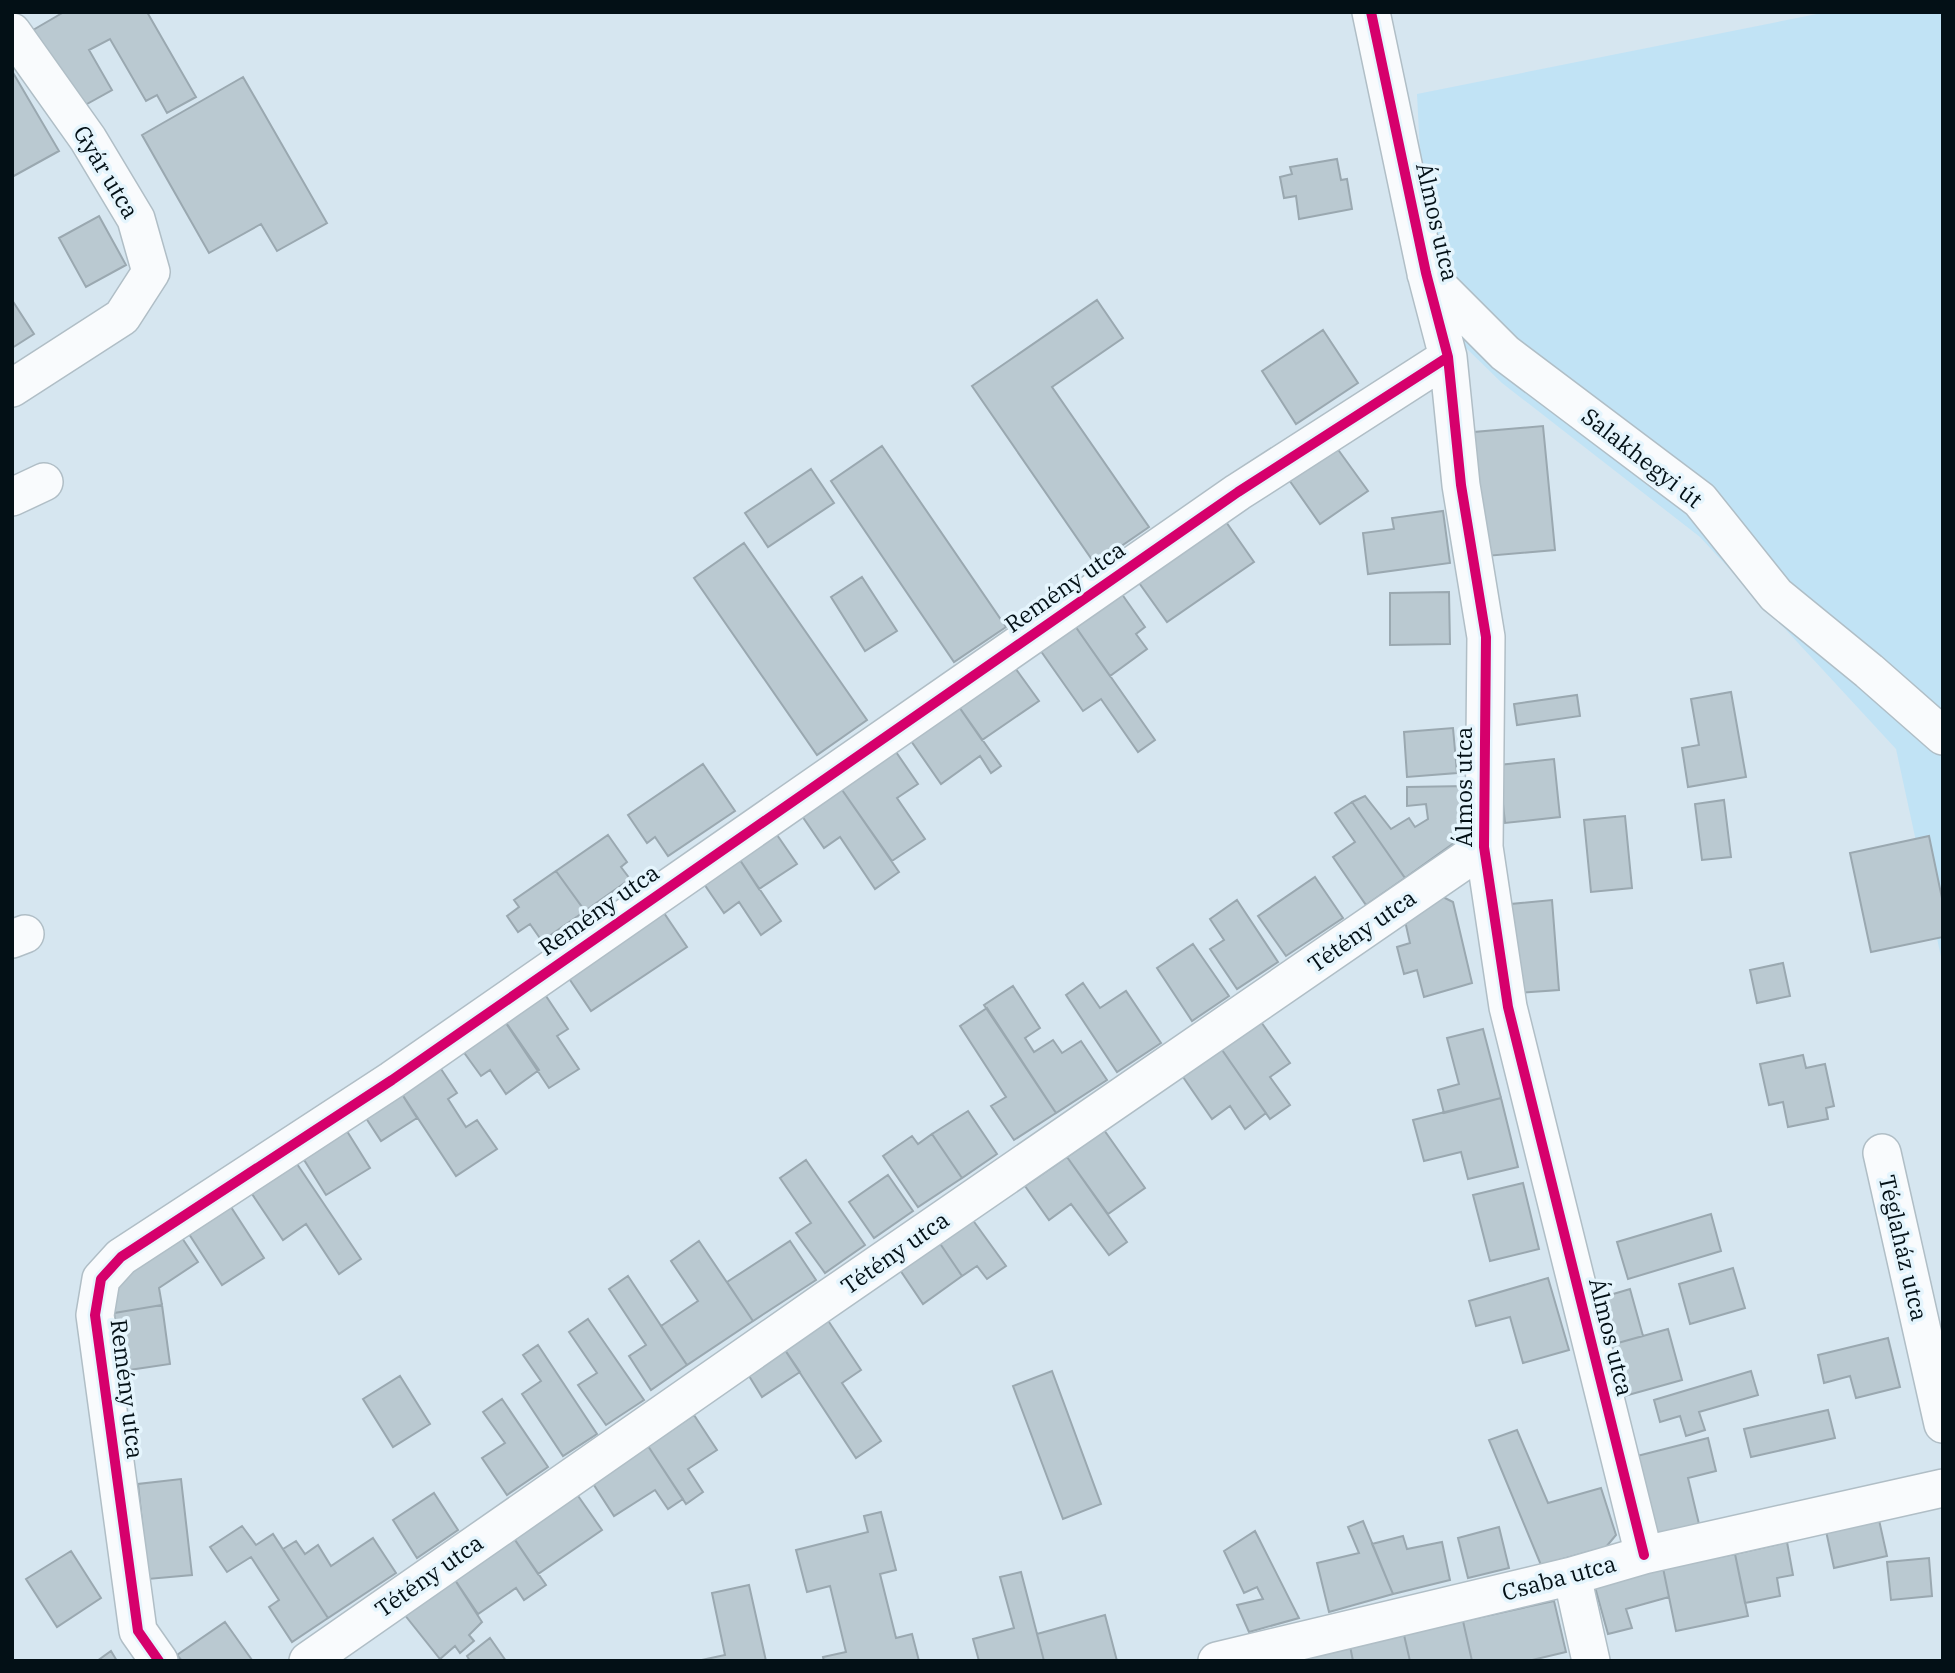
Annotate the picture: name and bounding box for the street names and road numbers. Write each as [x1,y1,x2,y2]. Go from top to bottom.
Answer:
street label: Gyár utca [67,119,146,224]
street label: Álmos utca [1410,160,1466,284]
street label: Salakhegyi út [1576,401,1709,514]
street label: Remény utca [998,534,1131,639]
street label: Álmos utca [1448,727,1478,847]
street label: Remény utca [532,857,665,962]
street label: Tétény utca [1301,882,1421,978]
street label: Téglaház utca [1873,1172,1935,1324]
street label: Tétény utca [834,1204,954,1300]
street label: Álmos utca [1583,1275,1641,1399]
street label: Remény utca [105,1317,151,1460]
street label: Tétény utca [368,1527,488,1623]
street label: Csaba utca [1498,1547,1619,1607]

